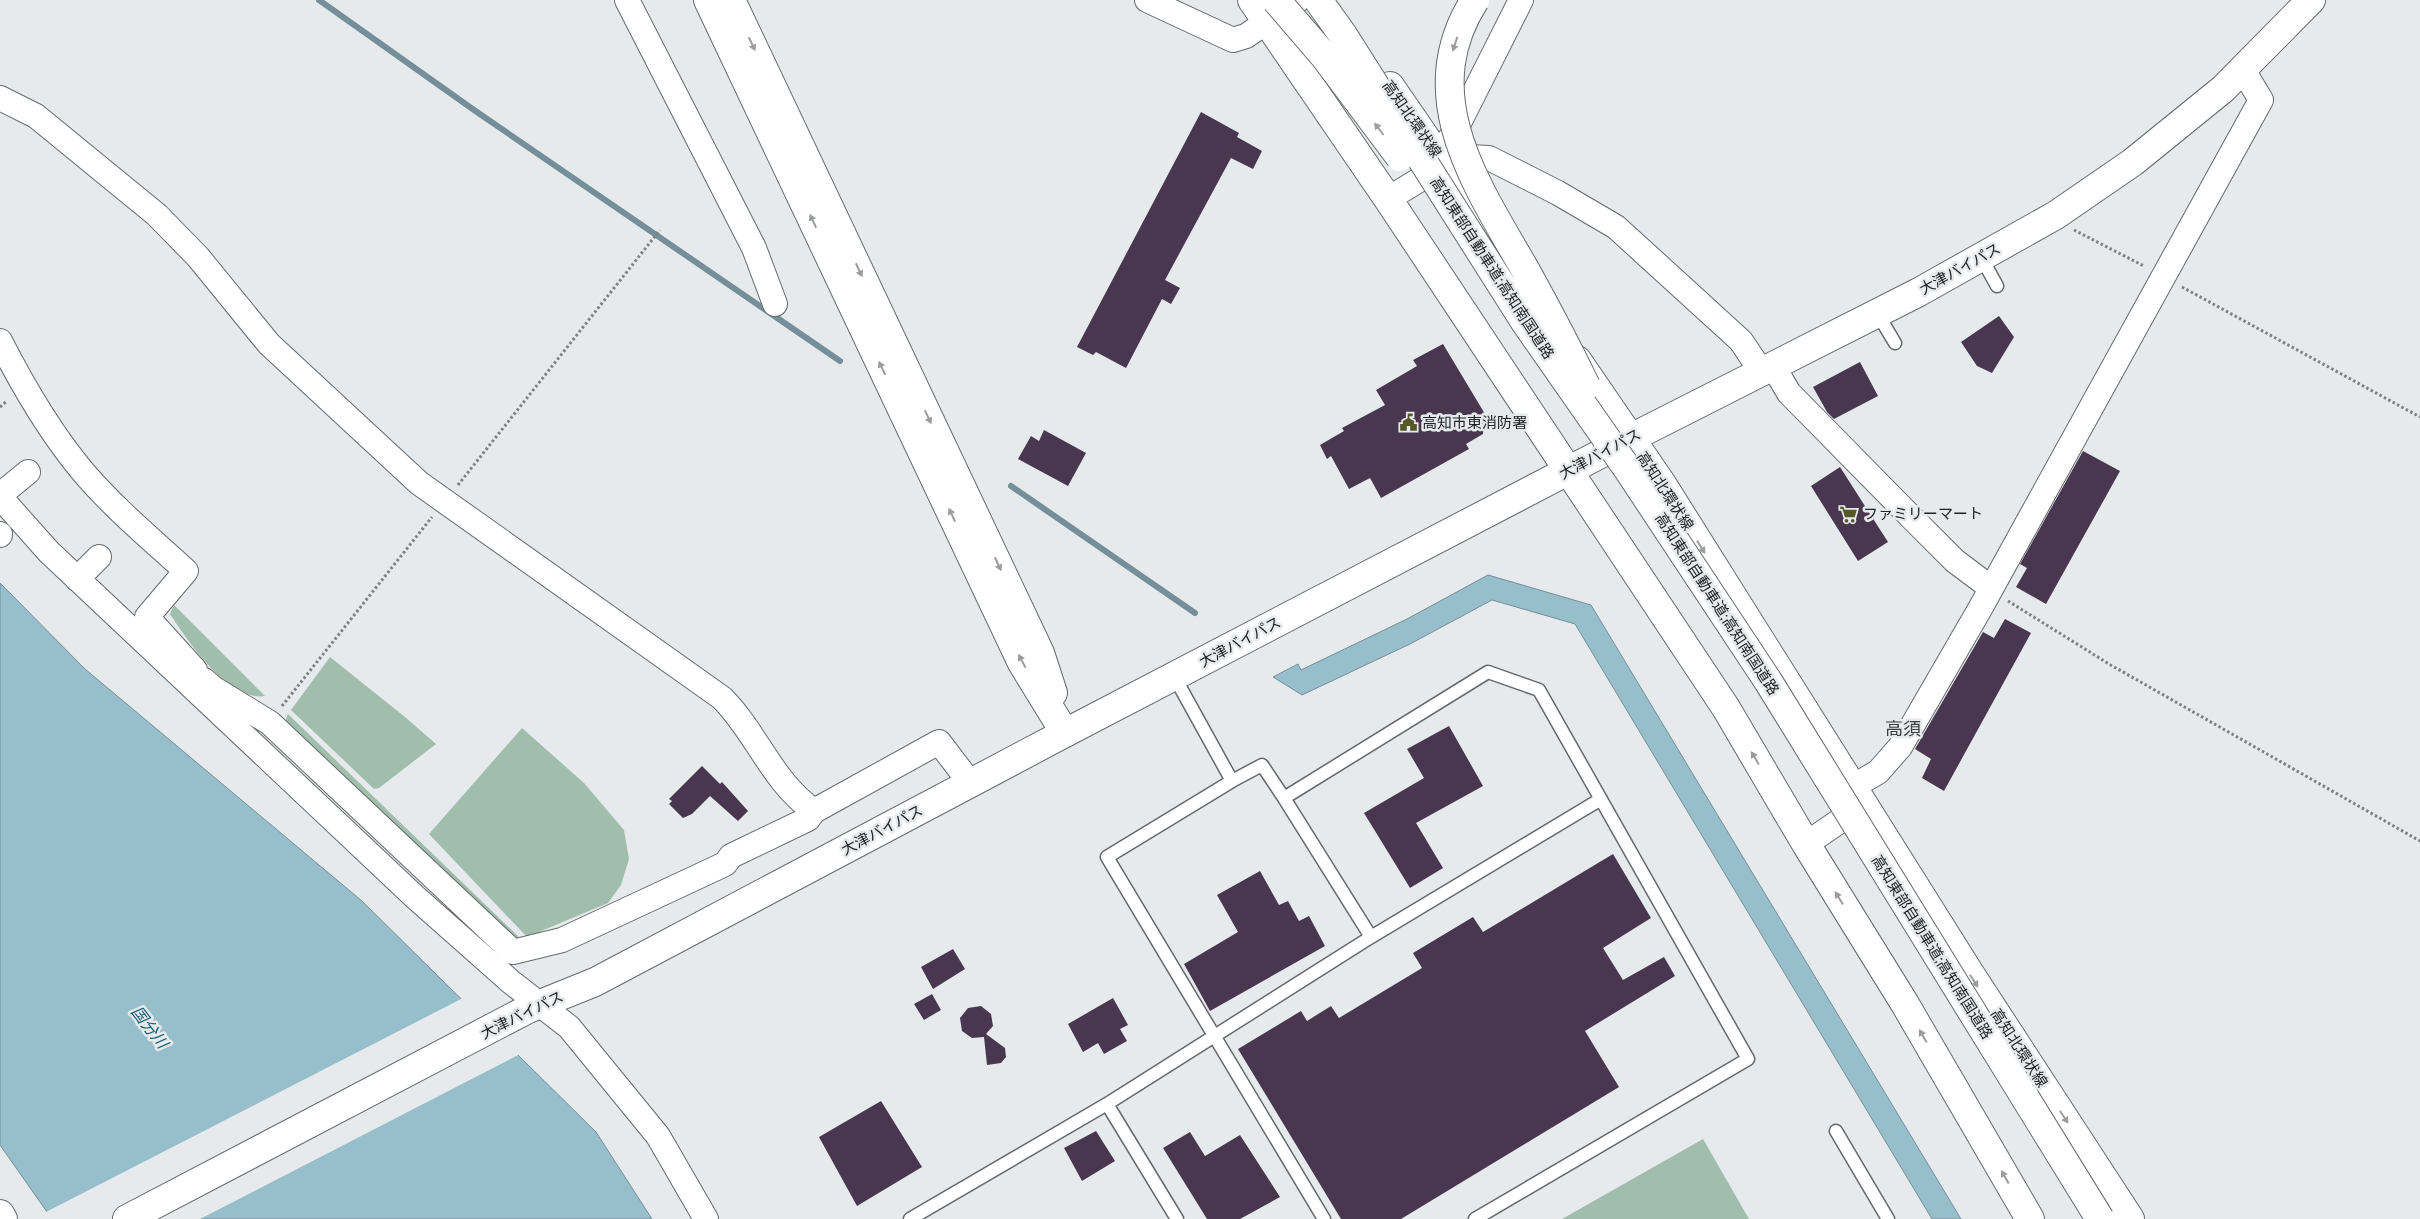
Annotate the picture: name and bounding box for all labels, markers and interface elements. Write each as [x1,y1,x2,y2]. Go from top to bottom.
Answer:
one-way arrow [748,37,756,51]
one-way arrow [1451,37,1458,52]
street label: 高知北環状線 [1379,76,1446,161]
one-way arrow [1374,123,1385,136]
street label: 高知東部自動車道;高知南国道路 [1426,173,1559,362]
one-way arrow [808,214,816,228]
street label: 大津バイパス [1916,239,2004,299]
one-way arrow [855,263,863,277]
one-way arrow [878,361,886,375]
one-way arrow [924,410,932,424]
public building icon: 高知市東消防署 [1398,413,1418,433]
place label: 高知市東消防署 [1422,413,1527,432]
street label: 大津バイパス [1556,424,1644,483]
street label: 高知北環状線 [1633,448,1698,534]
supermarket icon: ファミリーマート [1839,504,1859,524]
place label: ファミリーマート [1863,504,1983,523]
one-way arrow [947,507,956,522]
street label: 高知東部自動車道;高知南国道路 [1651,509,1784,698]
one-way arrow [1697,541,1706,554]
one-way arrow [994,557,1002,571]
street label: 大津バイパス [1196,612,1284,671]
one-way arrow [1017,655,1026,668]
district label: 高須 [1885,717,1921,740]
one-way arrow [1751,752,1760,765]
street label: 大津バイパス [838,800,926,859]
street label: 高知東部自動車道;高知南国道路 [1868,851,1997,1042]
one-way arrow [1834,891,1844,904]
one-way arrow [1970,974,1979,988]
street label: 大津バイパス [477,986,566,1043]
water label: 国分川 [127,1002,174,1054]
street label: 高知北環状線 [1987,1005,2052,1091]
one-way arrow [1919,1030,1928,1043]
one-way arrow [2059,1110,2069,1123]
one-way arrow [2001,1169,2009,1184]

